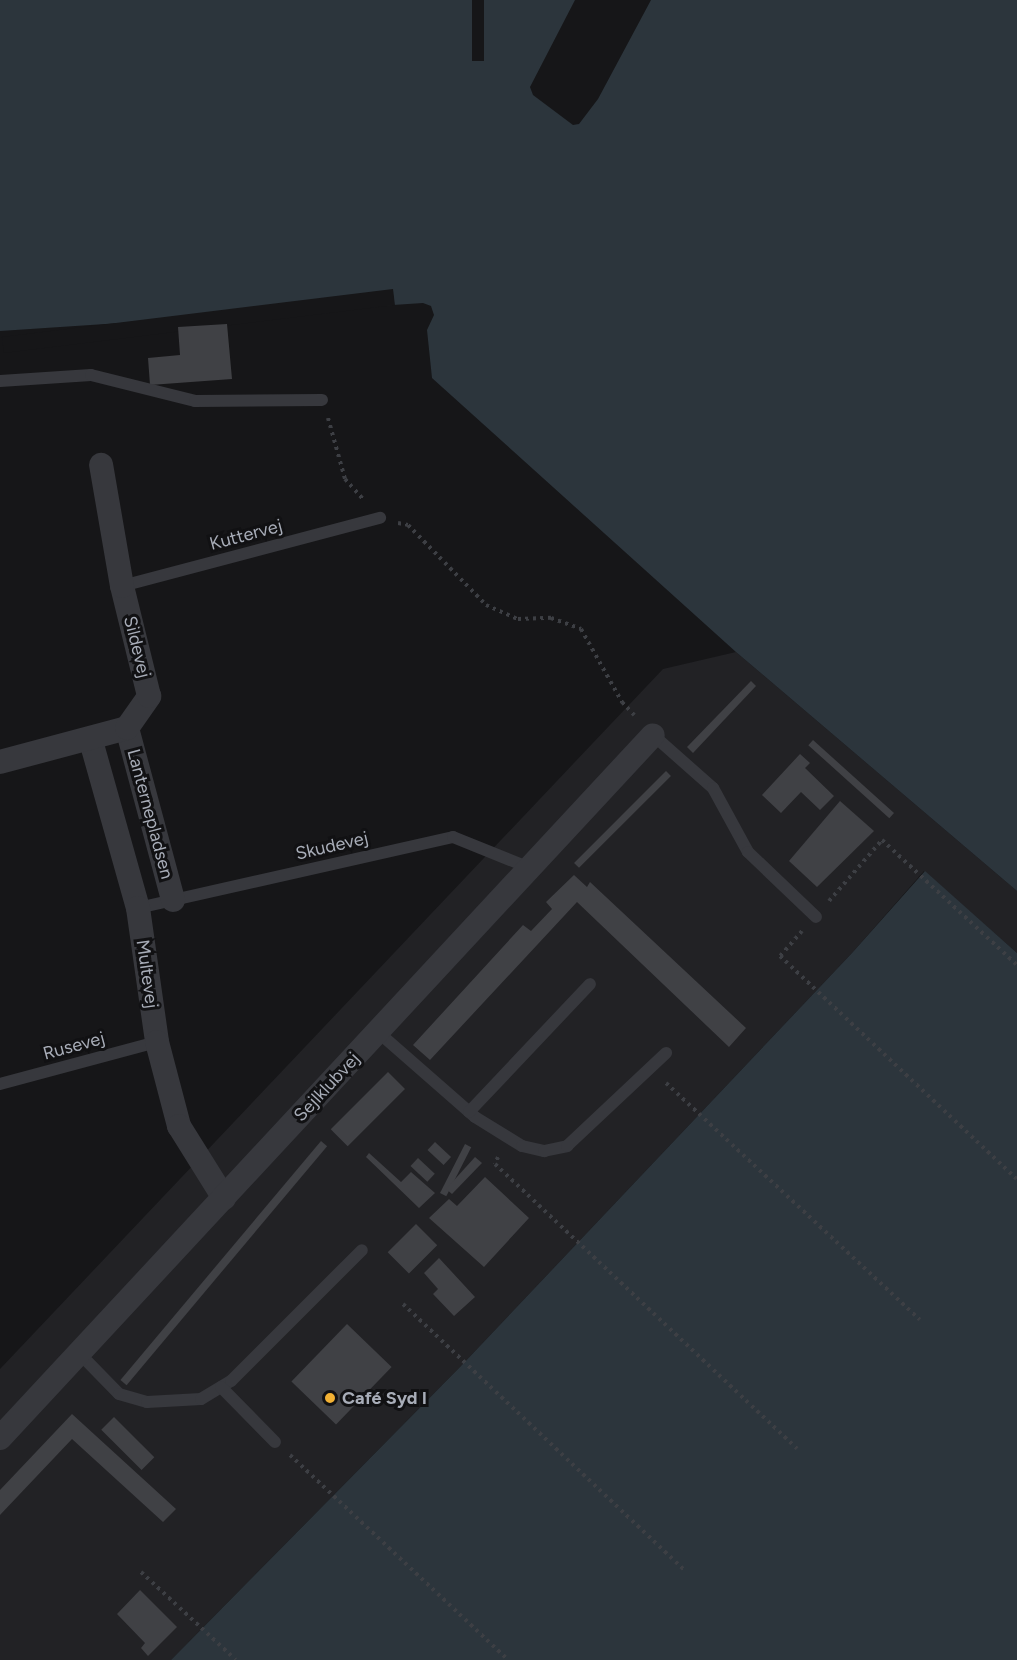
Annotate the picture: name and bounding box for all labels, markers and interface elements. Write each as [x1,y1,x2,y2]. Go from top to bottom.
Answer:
street label: Kuttervej [207,515,285,555]
street label: Sildevej [119,614,155,680]
street label: Lanternepladsen [122,747,178,881]
street label: Skudevej [294,827,370,865]
street label: Multevej [131,938,163,1010]
street label: Rusevej [41,1027,107,1065]
street label: Sejlklubvej [290,1048,364,1126]
place label: Café Syd I [342,1387,427,1409]
marker: Café Syd I [323,1391,337,1405]

